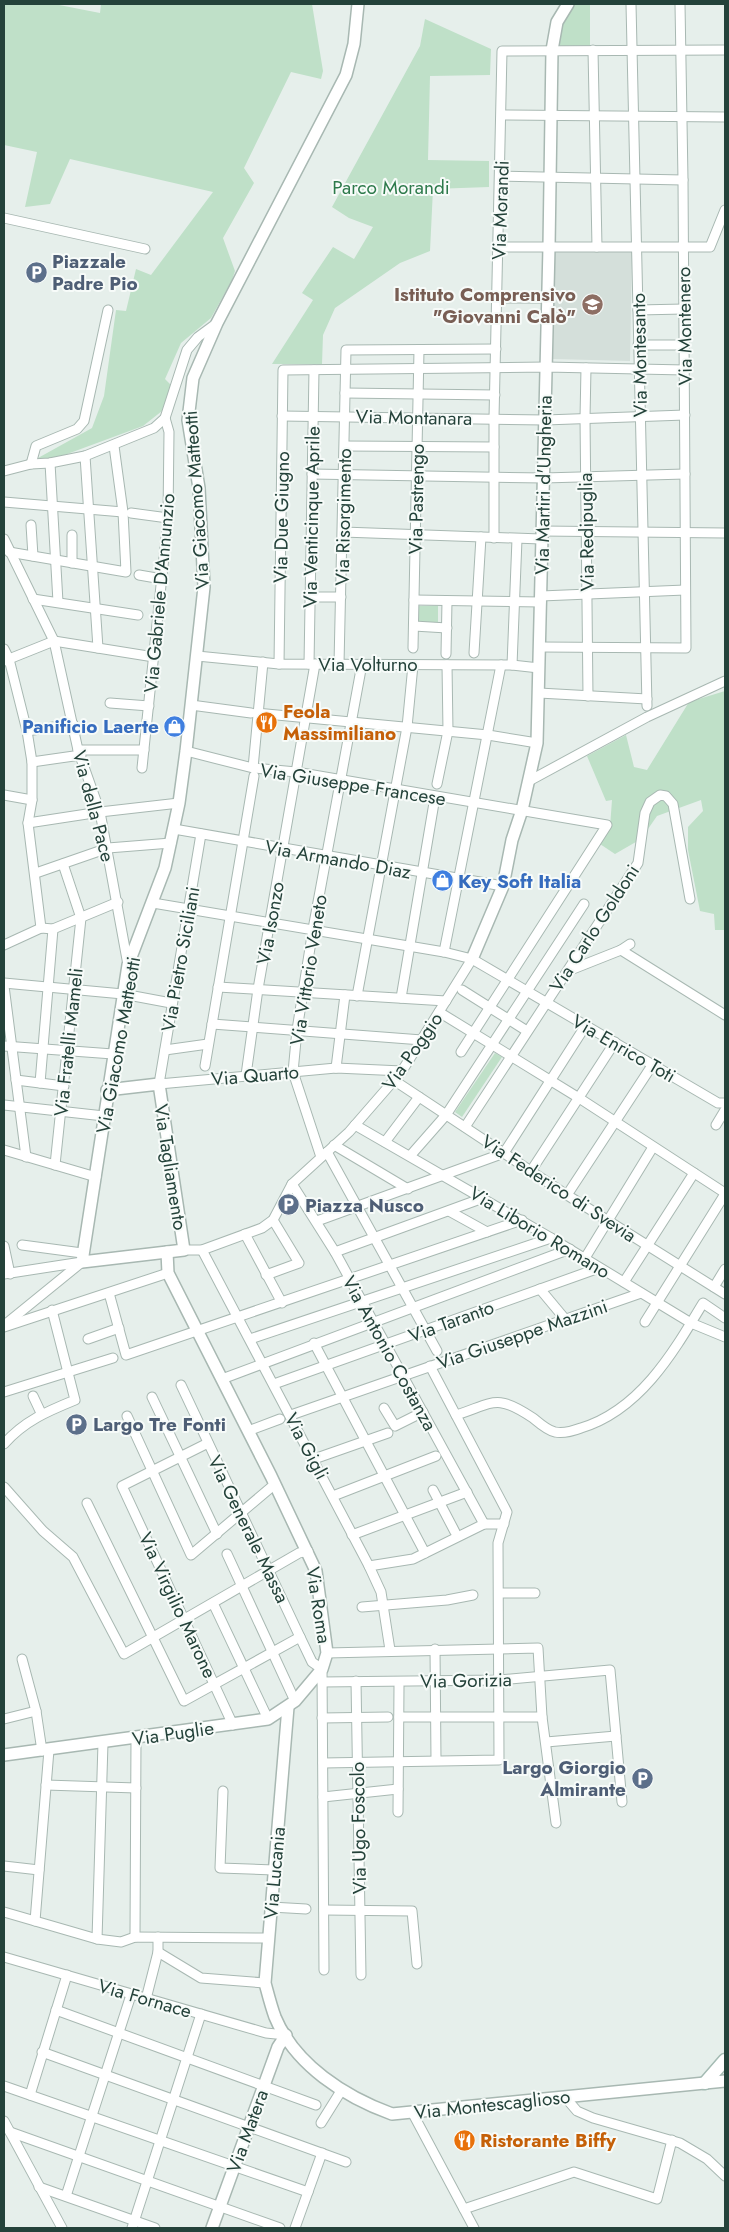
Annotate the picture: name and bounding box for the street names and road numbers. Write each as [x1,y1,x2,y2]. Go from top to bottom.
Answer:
street label: Via Morandi [485,160,516,260]
street label: Via Montenero [670,266,699,386]
street label: Via Montesanto [625,293,654,417]
street label: Via Martiri d'Ungheria [528,395,559,575]
street label: Via Montanara [355,403,472,432]
street label: Via Giacomo Matteotti [177,410,216,590]
street label: Via Venticinque Aprile [296,426,327,608]
street label: Via Pastrengo [402,443,431,555]
street label: Via Risorgimento [329,448,358,586]
street label: Via Due Giugno [267,451,296,583]
street label: Via Redipuglia [572,472,601,592]
street label: Via Gabriele D'Annunzio [137,492,182,694]
street label: Via Volturno [318,651,418,678]
street label: Via della Pace [66,747,121,865]
street label: Via Giuseppe Francese [258,756,448,813]
street label: Via Armando Diaz [263,833,413,886]
street label: Via Carlo Goldoni [543,859,646,997]
street label: Via Isonzo [250,879,291,967]
street label: Via Pietro Siciliani [154,884,207,1034]
street label: Via Vittorio Veneto [283,893,334,1047]
street label: Via Giacomo Matteotti [90,954,147,1136]
street label: Via Fratelli Mameli [47,966,90,1118]
street label: Via Poggio [376,1007,449,1096]
street label: Via Enrico Toti [567,1008,681,1089]
street label: Via Quarto [210,1058,300,1093]
street label: Via Tagliamento [147,1102,194,1232]
street label: Via Federico di Svevia [476,1128,642,1249]
street label: Via Liborio Romano [464,1180,615,1285]
street label: Via Antonio Costanza [336,1271,443,1436]
street label: Via Giuseppe Mazzini [433,1293,611,1376]
street label: Via Taranto [405,1294,498,1349]
street label: Via Gigli [278,1408,335,1484]
street label: Via Generale Massa [201,1451,296,1608]
street label: Via Virgilio Marone [132,1528,223,1683]
street label: Via Roma [299,1565,338,1645]
street label: Via Gorizia [420,1666,512,1695]
street label: Via Puglie [130,1714,216,1753]
street label: Via Ugo Foscolo [344,1762,373,1894]
street label: Via Lucania [257,1826,292,1920]
street label: Via Fornace [95,1972,195,2025]
street label: Via Montescaglioso [413,2083,571,2126]
street label: Via Matera [220,2086,275,2177]

